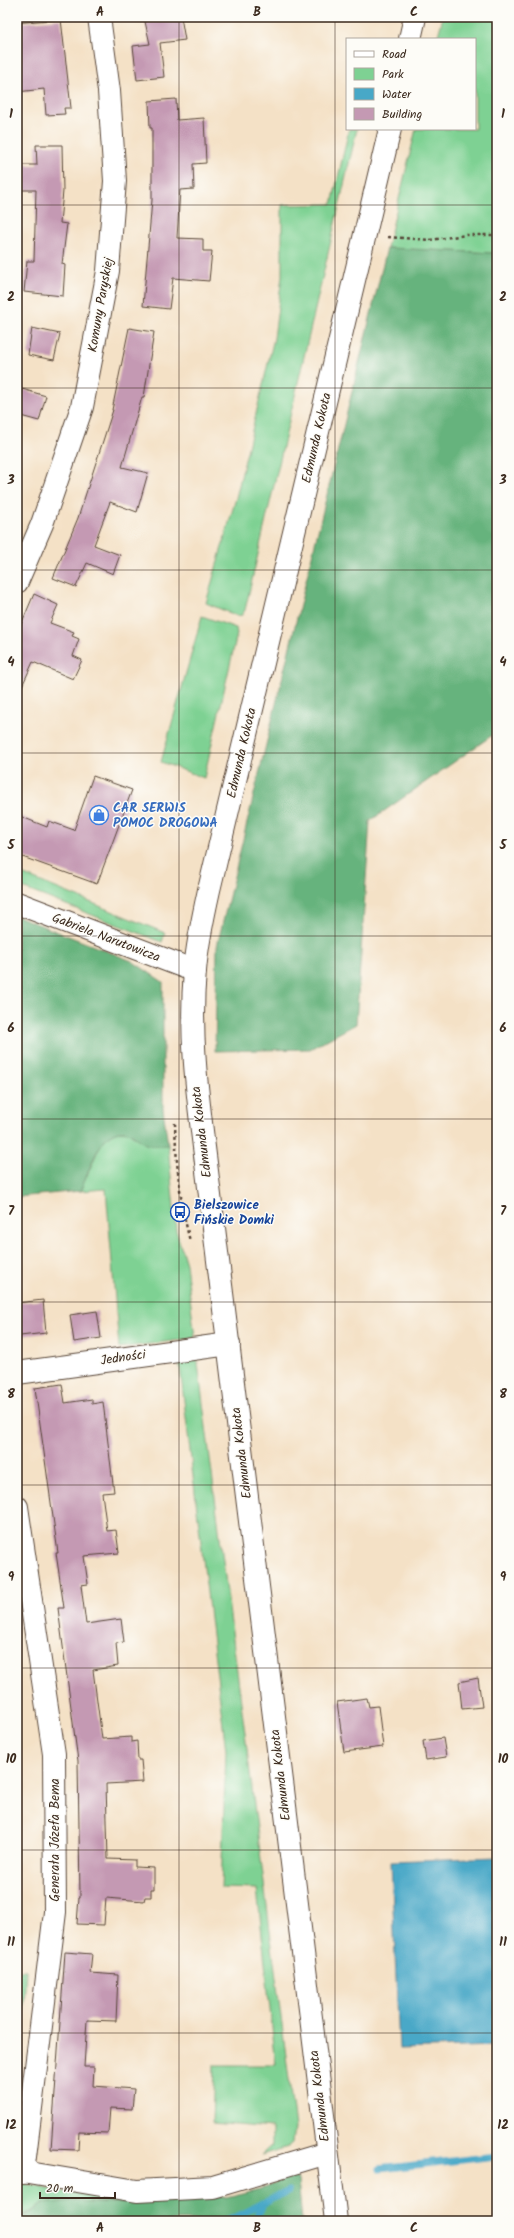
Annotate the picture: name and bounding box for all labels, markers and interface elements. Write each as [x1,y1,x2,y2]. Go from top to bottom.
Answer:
text: A [96,2,104,23]
text: B [253,2,261,23]
text: C [410,2,418,23]
legend [346,38,476,130]
text: Road [382,45,407,64]
text: Park [382,65,404,84]
text: Water [382,85,412,104]
text: 1 [9,104,13,125]
text: 1 [501,104,505,125]
text: Building [382,105,422,124]
street label: Komuny Paryskiej [82,255,120,354]
text: 2 [7,287,15,308]
text: 2 [499,287,507,308]
street label: Edmunda Kokota [296,391,338,485]
text: 3 [6,470,15,491]
text: 3 [498,470,507,491]
text: 4 [7,652,15,673]
text: 4 [499,652,507,673]
street label: Edmunda Kokota [221,706,263,800]
place label: CAR SERWIS POMOC DROGOWA [113,798,218,834]
shop icon: CAR SERWIS POMOC DROGOWA [88,804,110,826]
text: 5 [7,835,16,856]
text: 5 [499,835,508,856]
street label: Gabriela Narutowicza [49,908,163,968]
text: 6 [7,1018,15,1039]
text: 6 [499,1018,507,1039]
street label: Edmunda Kokota [186,1085,218,1179]
place label: Bielszowice Fińskie Domki [194,1195,274,1231]
text: 7 [8,1201,15,1222]
bus stop icon: Bielszowice Fińskie Domki [169,1201,191,1223]
text: 7 [500,1201,507,1222]
street label: Jedności [99,1344,148,1372]
text: 8 [7,1384,15,1405]
text: 8 [499,1384,507,1405]
street label: Edmunda Kokota [226,1406,258,1500]
text: 9 [8,1567,15,1588]
text: 9 [500,1567,507,1588]
street label: Edmunda Kokota [265,1728,297,1822]
text: 10 [6,1749,17,1770]
text: 10 [498,1749,509,1770]
street label: Generała Józefa Bema [45,1778,66,1902]
text: 11 [7,1932,15,1953]
text: 11 [499,1932,507,1953]
street label: Edmunda Kokota [304,2049,336,2143]
text: 12 [5,2115,17,2136]
text: 12 [497,2115,509,2136]
scale bar [40,2174,115,2200]
text: 20 m [46,2179,74,2198]
text: A [96,2218,104,2238]
text: B [253,2218,261,2238]
text: C [410,2218,418,2238]

